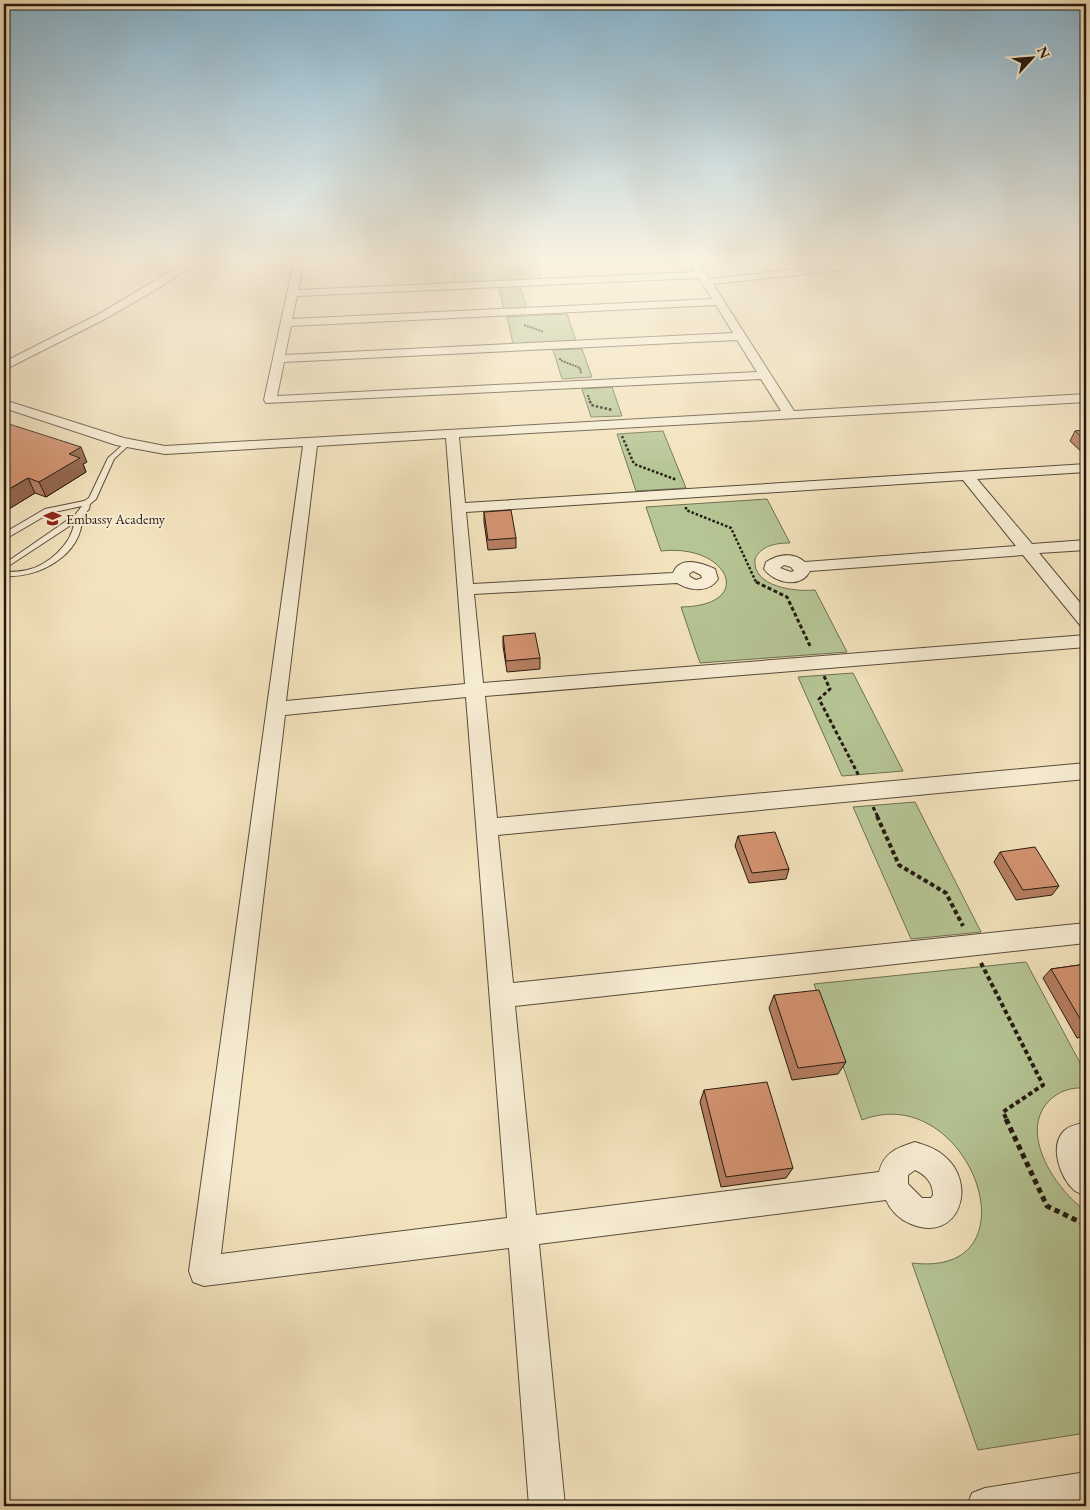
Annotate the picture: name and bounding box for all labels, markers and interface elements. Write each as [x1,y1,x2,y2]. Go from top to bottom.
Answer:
north arrow [1008,32,1058,82]
text: N [1033,43,1055,62]
school or university icon: Embassy Academy [42,509,62,529]
place label: Embassy Academy [66,510,166,528]

